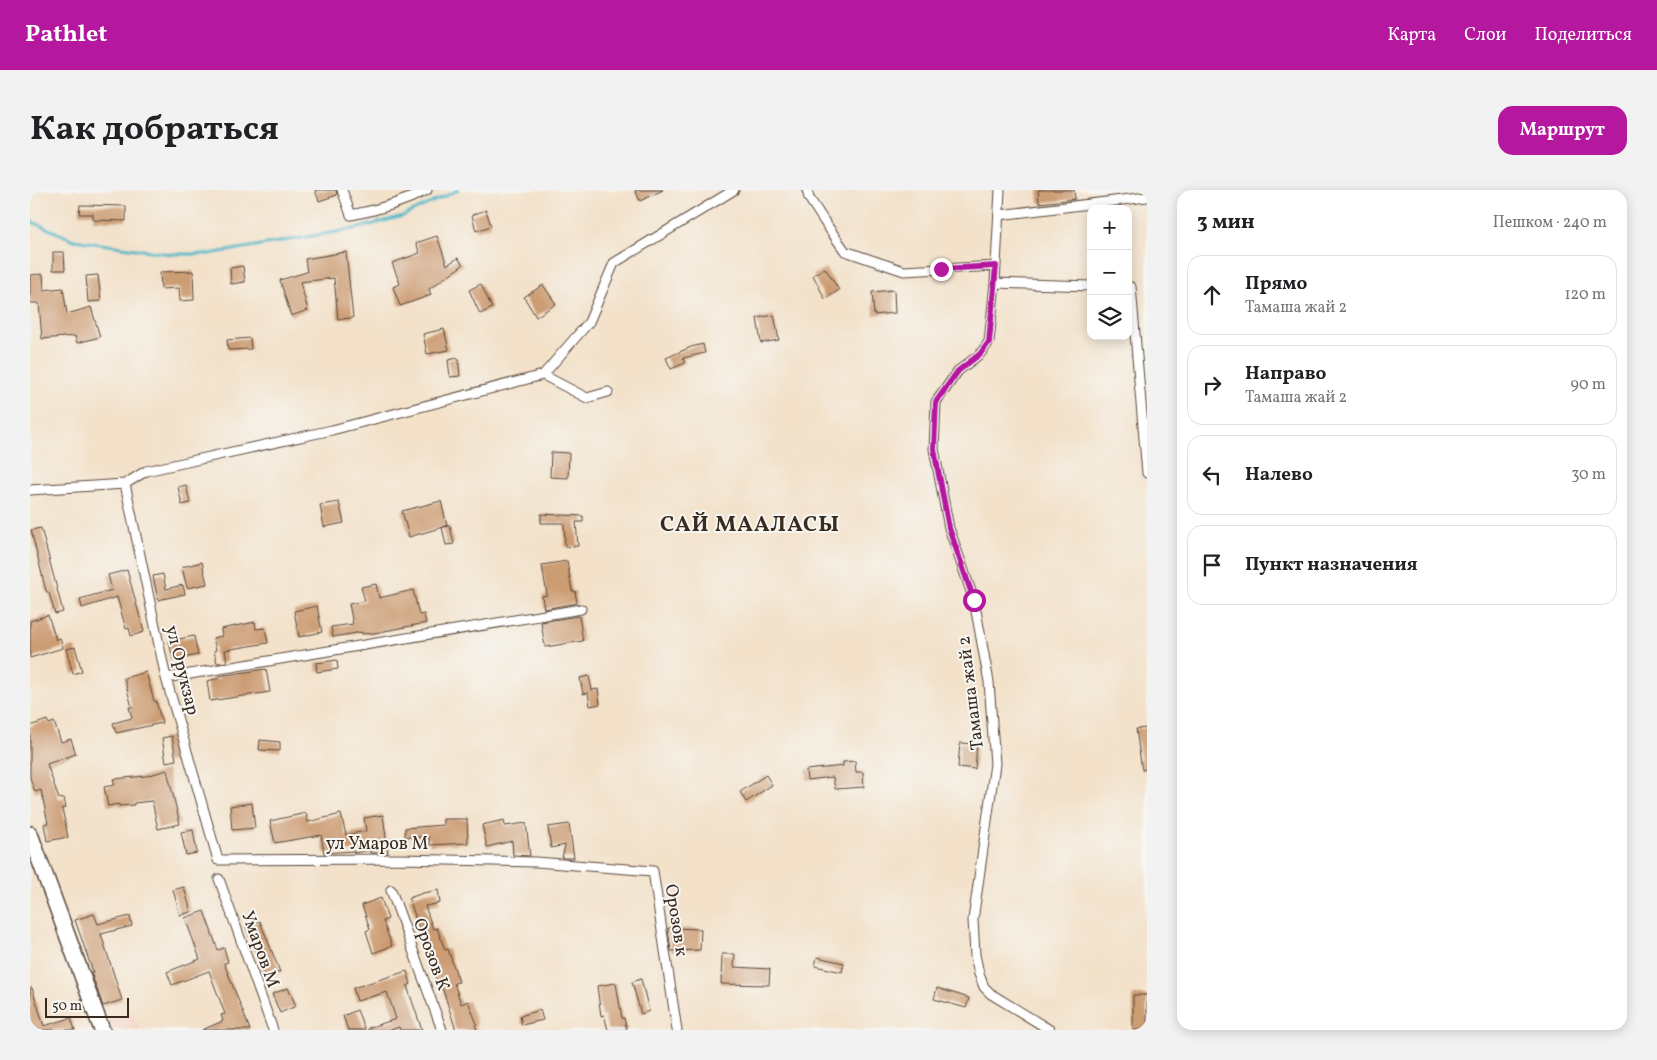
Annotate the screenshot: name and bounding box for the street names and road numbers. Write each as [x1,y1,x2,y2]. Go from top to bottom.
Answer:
street label: ул Орукзар [158,623,205,718]
street label: Тамаша жай 2 [952,634,991,751]
street label: ул Умаров М [326,832,429,857]
street label: Орозов к [657,882,694,959]
street label: Умаров М [234,908,285,992]
street label: Орозов К [406,915,455,994]

